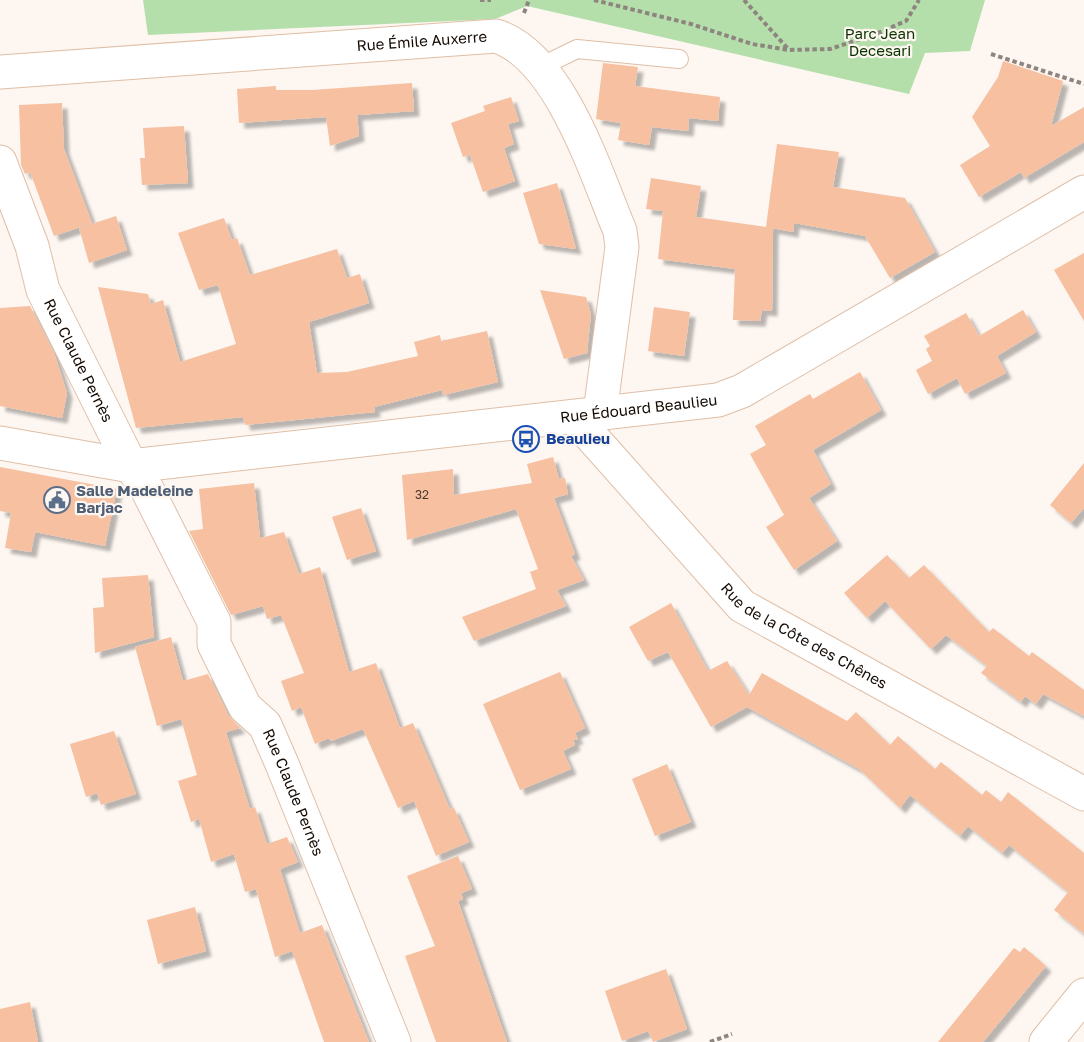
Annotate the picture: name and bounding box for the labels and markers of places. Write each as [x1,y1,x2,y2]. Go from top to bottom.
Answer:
bus stop icon: Beaulieu [511,424,541,454]
place label: Beaulieu [546,429,610,447]
place label: Salle Madeleine Barjac [76,481,193,516]
public building icon: Salle Madeleine Barjac [42,485,72,515]

